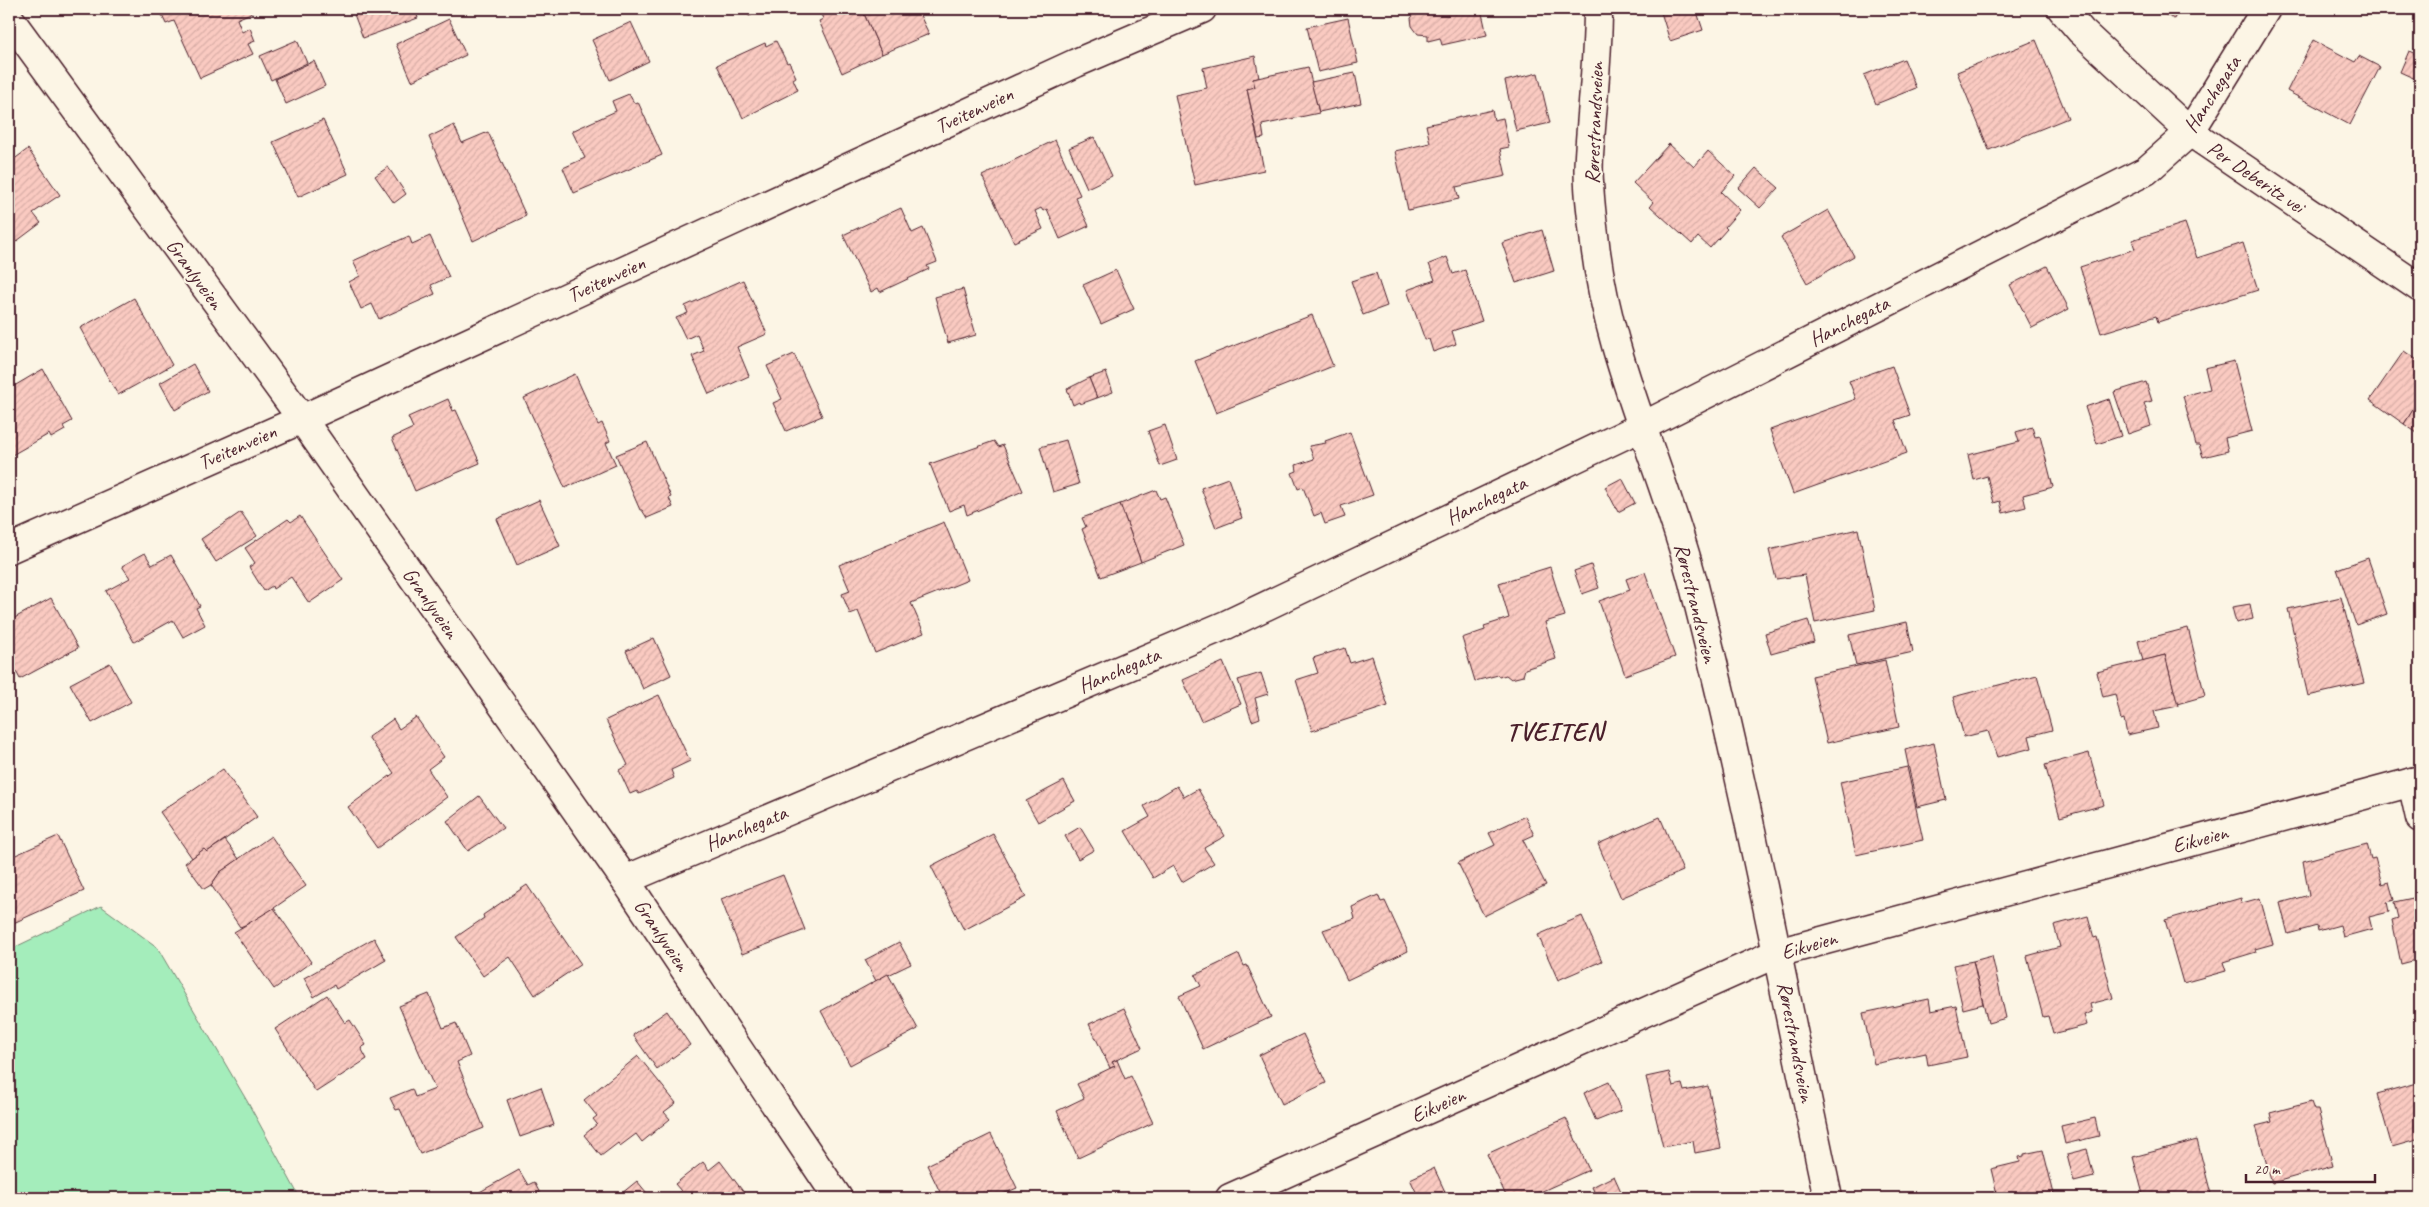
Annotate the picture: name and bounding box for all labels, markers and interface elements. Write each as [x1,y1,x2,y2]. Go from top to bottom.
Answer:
street label: Hanchegata [2178,49,2247,137]
street label: Rørestrandsveien [1579,60,1609,184]
street label: Tveitenveien [931,80,1018,139]
street label: Per Deberitz vei [2202,135,2312,221]
street label: Granlyveien [161,234,230,316]
street label: Tveitenveien [563,249,650,308]
street label: Hanchegata [1805,289,1895,352]
street label: Tveitenveien [194,418,281,476]
street label: Hanchegata [1441,469,1532,531]
street label: Rørestrandsveien [1669,541,1724,667]
street label: Granlyveien [397,562,466,645]
street label: Hanchegata [1074,640,1166,699]
district label: TVEITEN [1506,715,1608,748]
street label: Hanchegata [701,798,793,857]
street label: Eikveien [2169,819,2232,859]
street label: Granlyveien [629,894,696,977]
street label: Eikveien [1778,924,1841,965]
street label: Rørestrandsveien [1772,980,1821,1106]
street label: Eikveien [1407,1081,1471,1128]
scale bar [2246,1152,2375,1184]
text: 20 m [2254,1160,2281,1179]

